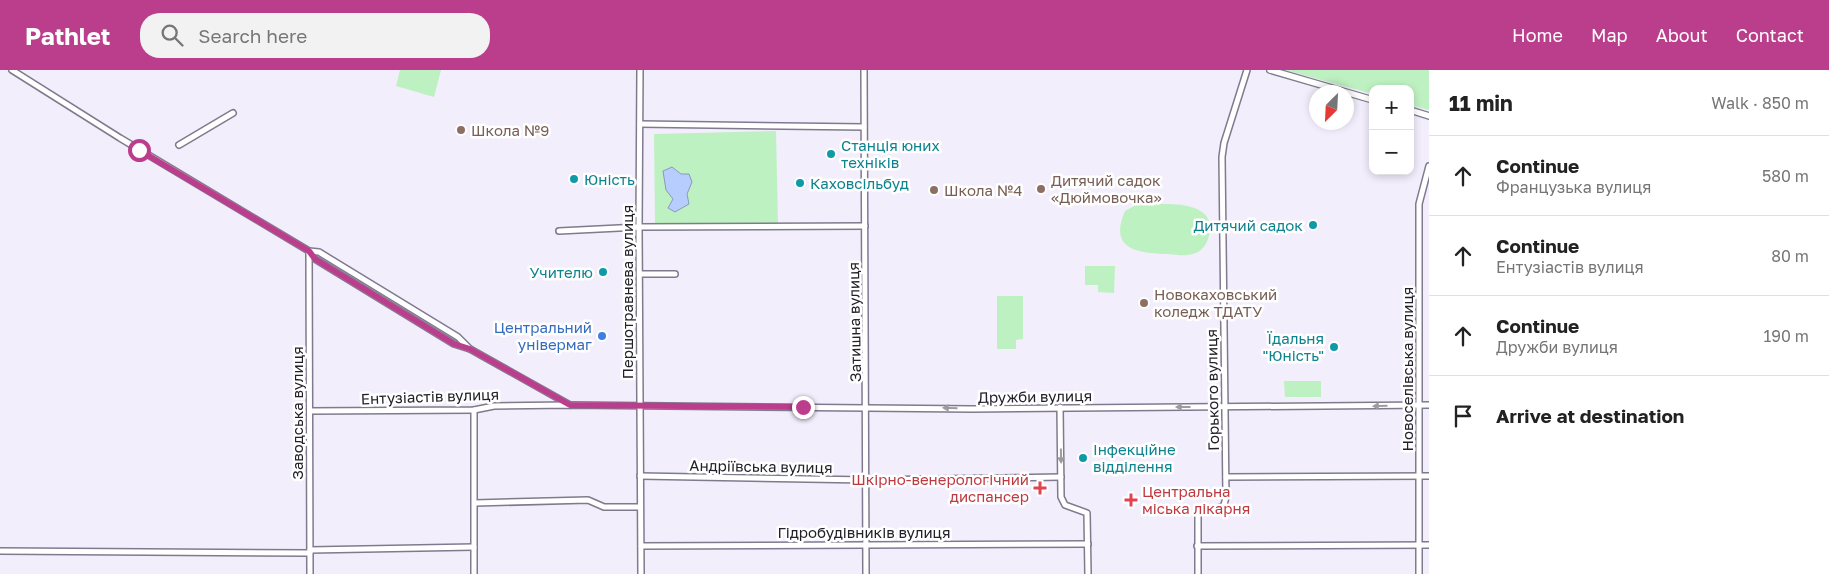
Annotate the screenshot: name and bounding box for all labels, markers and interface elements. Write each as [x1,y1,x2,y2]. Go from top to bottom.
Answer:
search box [140,13,490,58]
text: Pathlet [25,21,110,50]
icon: search [158,21,186,49]
text: Search here [198,24,307,47]
text: Home [1512,24,1563,46]
text: Map [1591,24,1628,46]
text: About [1656,24,1708,46]
text: Contact [1736,24,1804,46]
north arrow [1309,85,1354,130]
map controls [1369,85,1414,175]
button: + [1369,85,1414,130]
text: 11 min [1449,90,1513,116]
text: Walk · 850 m [1711,93,1809,113]
place label: Школа №9 [471,121,549,139]
marker: Школа №9 [455,124,467,136]
button: − [1369,130,1414,175]
place label: Станція юних техніків [841,136,940,171]
route start [128,139,151,162]
marker: Станція юних техніків [825,148,837,160]
text: Continue [1496,154,1579,177]
icon: ahead [1449,162,1477,190]
text: 580 m [1762,166,1809,186]
place label: Юність [584,170,635,188]
place label: Дитячий садок «Дюймовочка» [1051,171,1162,206]
marker: Юність [568,173,580,185]
place label: Каховсільбуд [810,174,909,192]
marker: Каховсільбуд [794,177,806,189]
text: Французька вулиця [1496,177,1651,197]
place label: Школа №4 [944,181,1022,199]
marker: Дитячий садок «Дюймовочка» [1035,183,1047,195]
marker: Школа №4 [928,184,940,196]
street label: Першотравнева вулиця [618,205,636,379]
place label: Дитячий садок [1193,216,1303,234]
marker: Дитячий садок [1307,219,1319,231]
text: Continue [1496,234,1579,257]
icon: ahead [1449,242,1477,270]
text: 80 m [1771,246,1809,266]
text: Ентузіастів вулиця [1496,257,1644,277]
street label: Затишна вулиця [844,262,864,382]
place label: Учителю [530,263,593,281]
marker: Учителю [597,266,609,278]
place label: Новокаховський коледж ТДАТУ [1154,285,1277,320]
street label: Новоселівська вулиця [1398,287,1416,451]
marker: Новокаховський коледж ТДАТУ [1138,297,1150,309]
text: Continue [1496,314,1579,337]
place label: Центральний універмаг [494,318,592,353]
icon: ahead [1449,322,1477,350]
text: 190 m [1763,326,1809,346]
street label: Горького вулиця [1202,329,1222,451]
place label: Їдальня "Юність" [1262,329,1324,364]
marker: Центральний універмаг [596,330,608,342]
text: Дружби вулиця [1496,337,1618,357]
marker: Їдальня "Юність" [1328,341,1340,353]
street label: Заводська вулиця [288,346,306,480]
street label: Ентузіастів вулиця [361,385,499,407]
street label: Дружби вулиця [978,386,1092,406]
route end [792,396,815,419]
one-way arrow [1372,402,1388,410]
icon: arrive [1449,402,1477,430]
one-way arrow [1175,403,1191,411]
one-way arrow [942,404,958,412]
text: Arrive at destination [1496,404,1684,427]
place label: Інфекційне відділення [1093,440,1176,475]
one-way arrow [1057,448,1065,464]
marker: Інфекційне відділення [1077,452,1089,464]
street label: Андріївська вулиця [689,456,833,476]
place label: Шкірно-венерологічний диспансер [851,470,1029,505]
marker: Шкірно-венерологічний диспансер [1033,481,1047,495]
place label: Центральна міська лікарня [1142,482,1250,517]
marker: Центральна міська лікарня [1124,493,1138,507]
street label: Гідробудівників вулиця [777,523,951,541]

